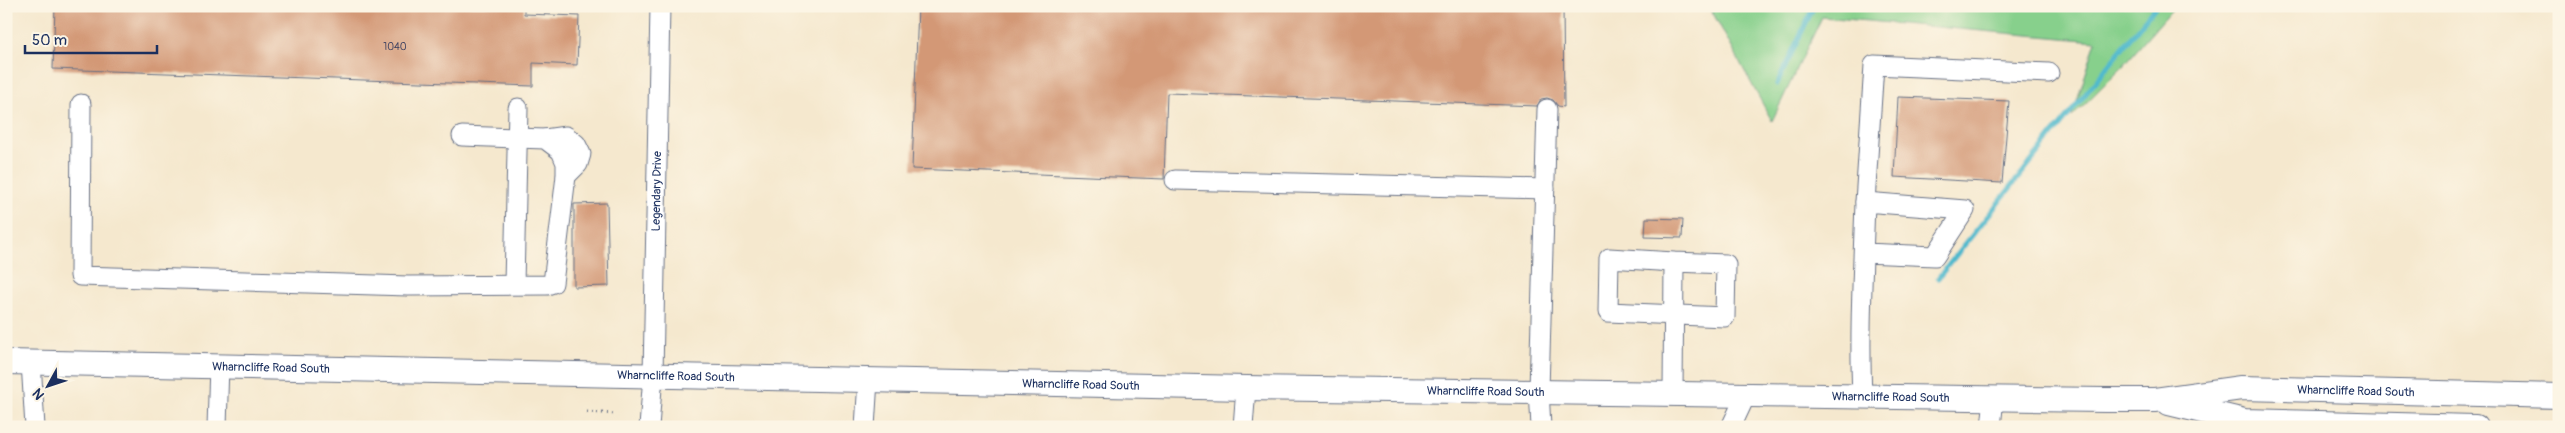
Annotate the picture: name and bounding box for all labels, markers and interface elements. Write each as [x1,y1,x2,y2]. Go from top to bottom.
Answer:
scale bar [25,22,158,54]
text: 50 m [32,31,67,50]
house number: 1040 [383,41,407,53]
street label: Legendary Drive [648,151,665,232]
street label: Wharncliffe Road South [212,359,330,376]
north arrow [22,360,72,410]
street label: Wharncliffe Road South [617,367,735,385]
street label: Wharncliffe Road South [1022,376,1140,393]
street label: Wharncliffe Road South [2297,382,2415,400]
street label: Wharncliffe Road South [1427,383,1545,400]
text: N [29,385,48,403]
street label: Wharncliffe Road South [1832,389,1950,405]

